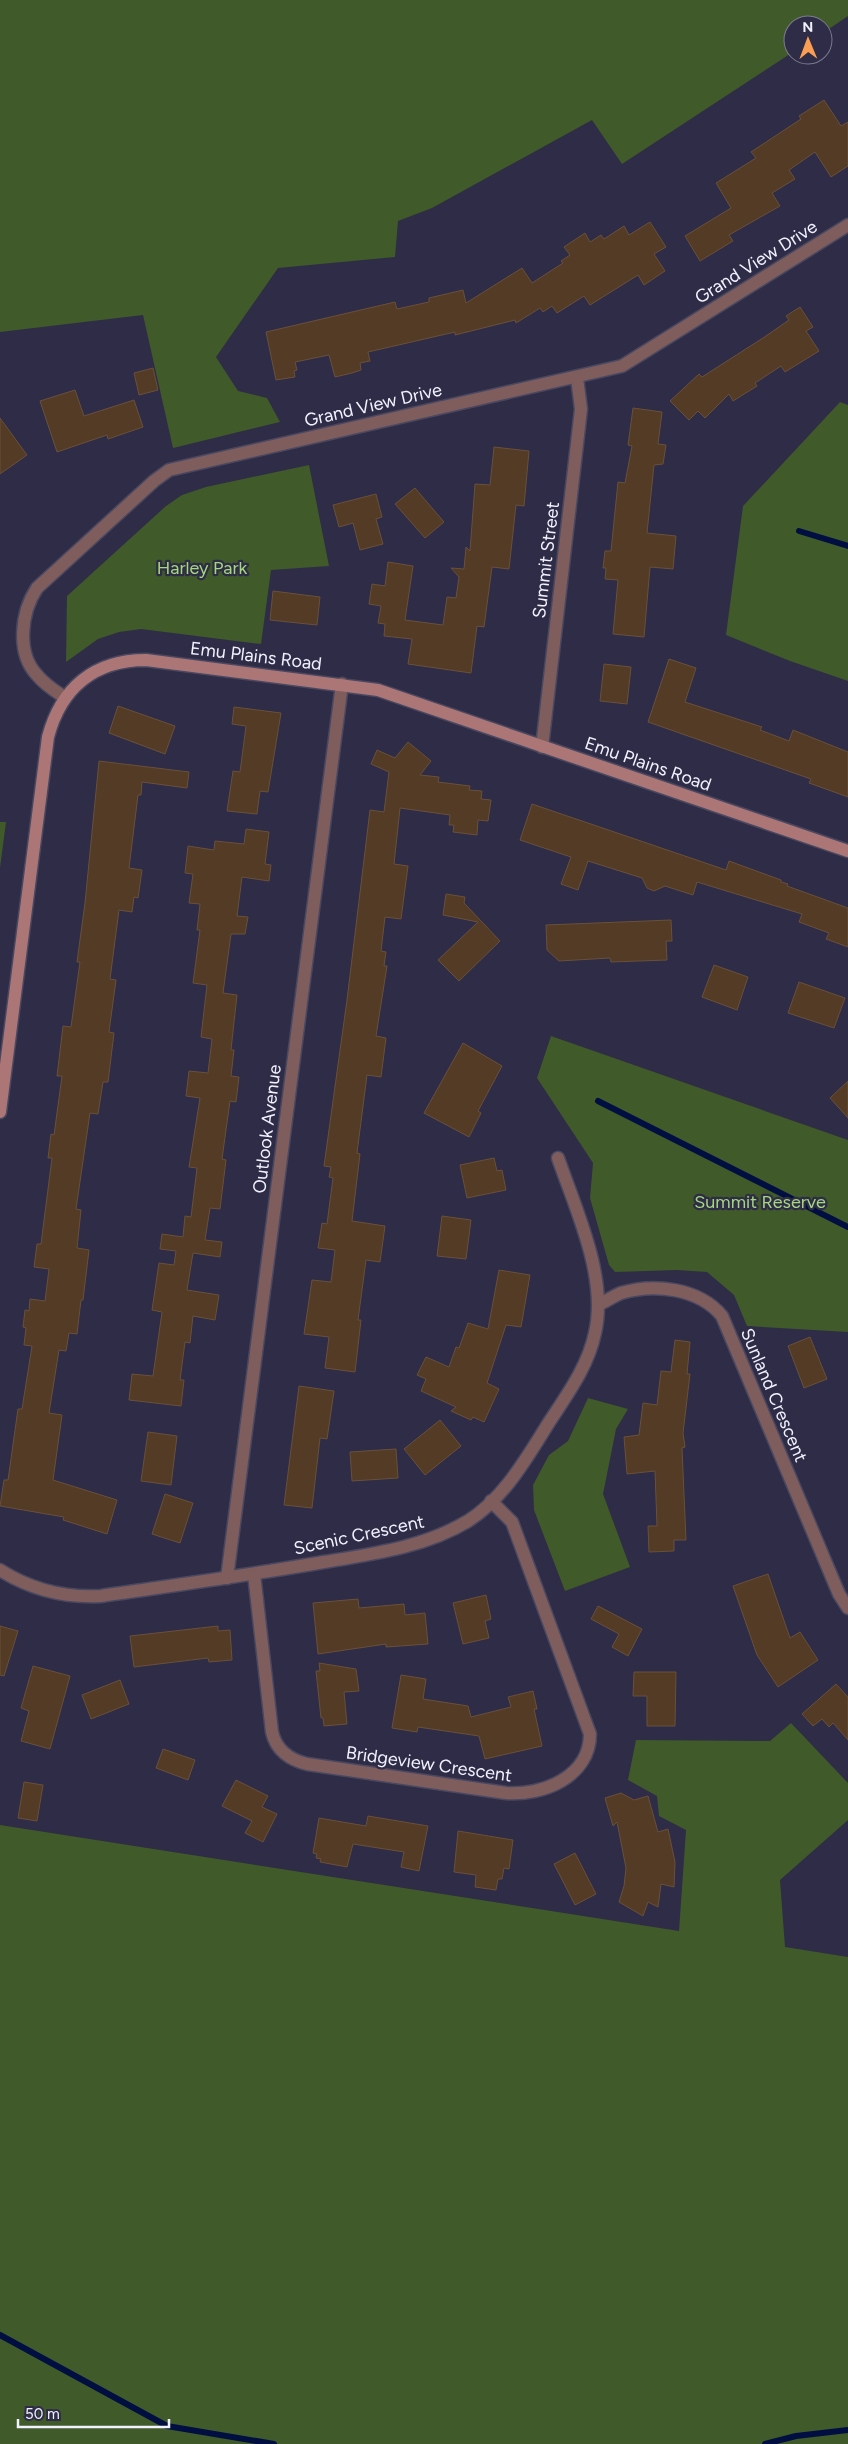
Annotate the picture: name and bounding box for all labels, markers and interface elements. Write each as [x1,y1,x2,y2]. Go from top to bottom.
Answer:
north arrow [783,15,833,65]
text: N [802,19,813,36]
street label: Grand View Drive [691,215,822,309]
street label: Grand View Drive [302,378,444,432]
street label: Summit Street [528,500,564,620]
park label: Harley Park [157,557,248,579]
street label: Emu Plains Road [189,637,323,675]
street label: Emu Plains Road [582,732,714,796]
street label: Outlook Avenue [248,1063,286,1195]
park label: Summit Reserve [694,1191,826,1213]
street label: Sunland Crescent [736,1325,812,1465]
street label: Scenic Crescent [292,1510,426,1560]
street label: Bridgeview Crescent [345,1741,514,1787]
scale bar [18,2396,169,2428]
text: 50 m [25,2405,60,2423]

